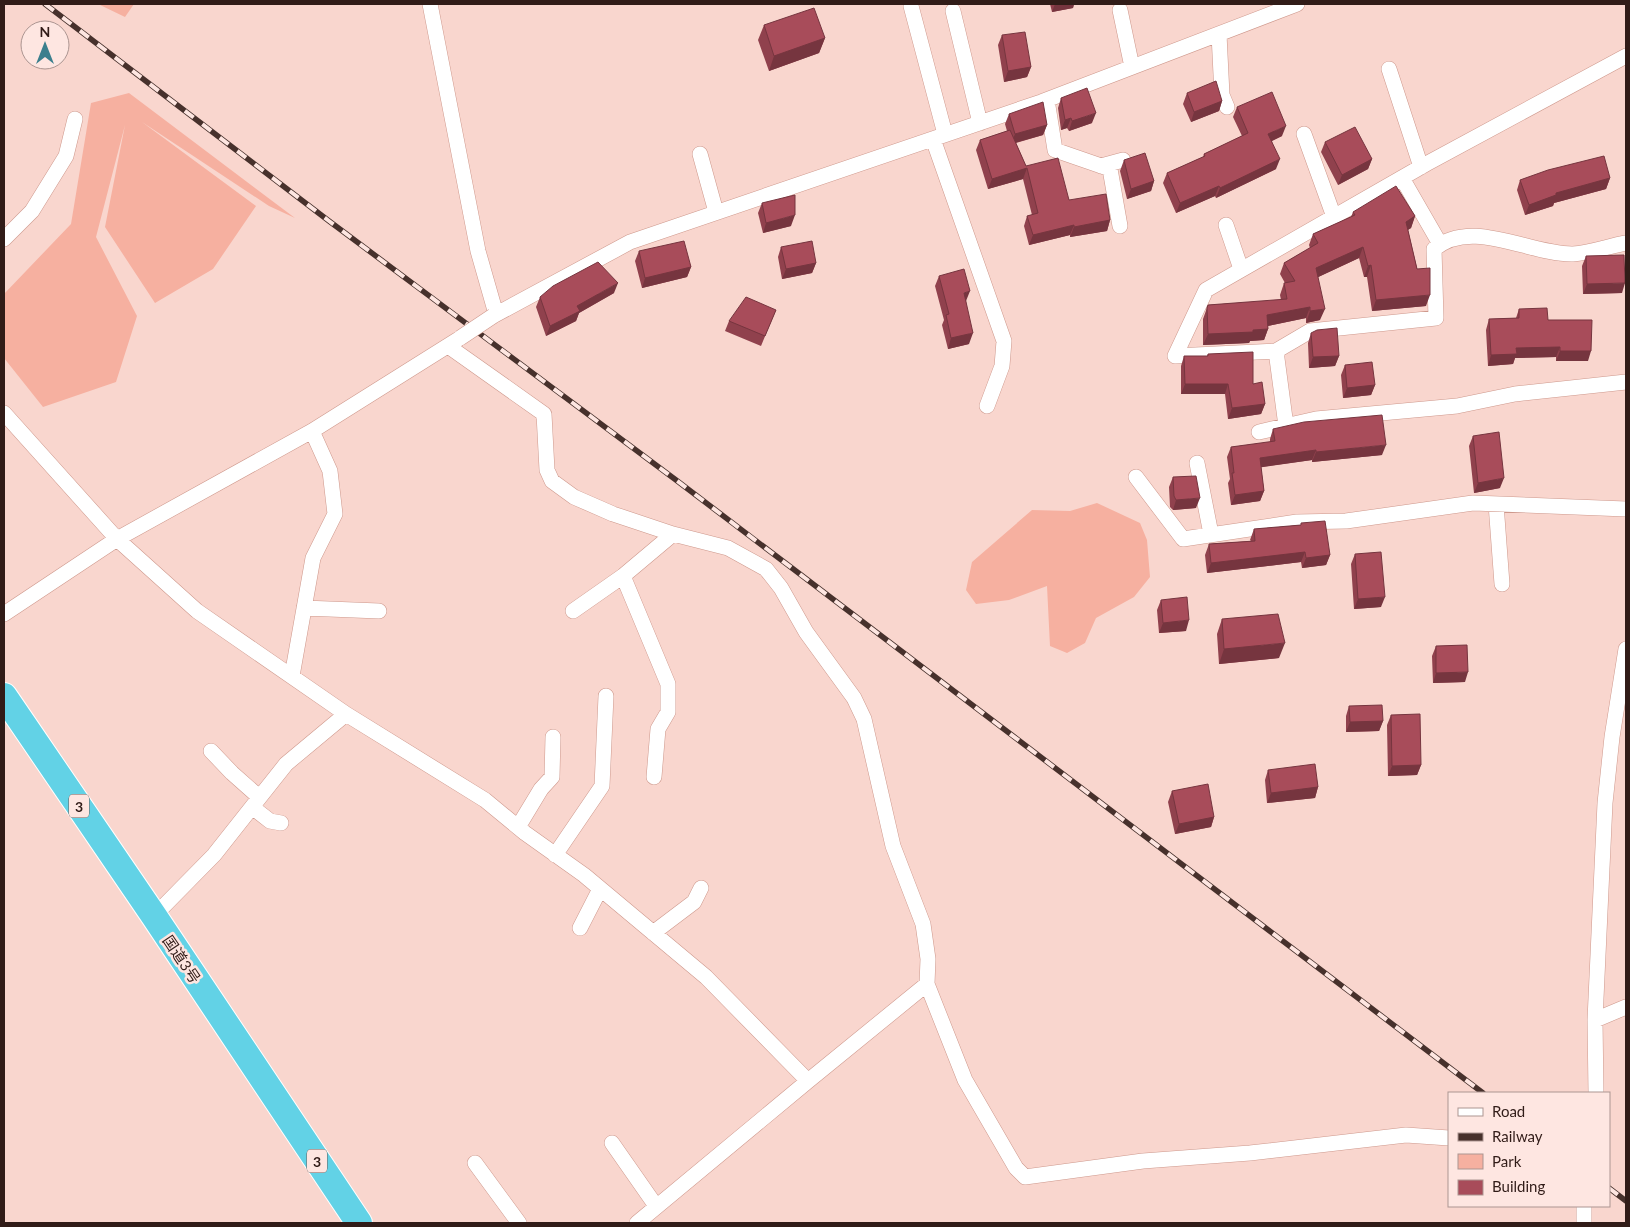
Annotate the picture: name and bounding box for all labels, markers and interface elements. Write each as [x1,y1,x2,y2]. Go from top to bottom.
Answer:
north arrow [20,20,70,70]
text: N [40,23,50,40]
road number: 3 [69,794,89,818]
street label: 国道3号 [160,932,204,986]
legend [1448,1092,1610,1207]
text: Road [1492,1102,1525,1120]
text: Railway [1492,1127,1543,1145]
road number: 3 [307,1150,327,1172]
text: Park [1492,1152,1522,1170]
text: Building [1492,1177,1545,1195]

